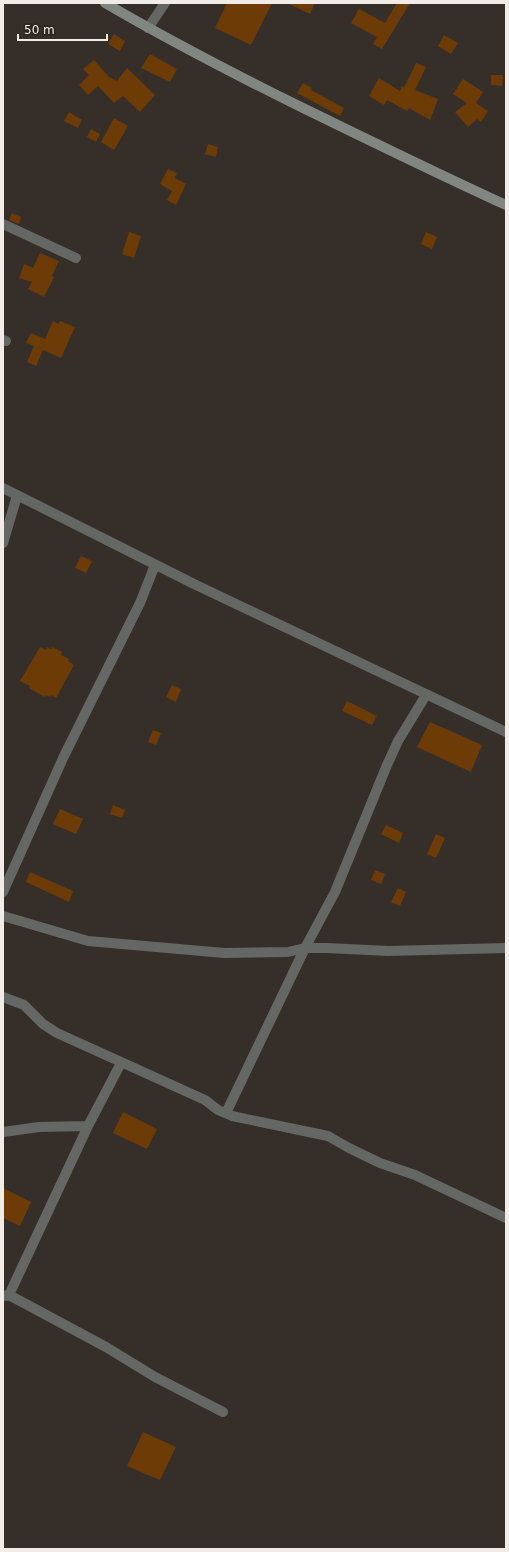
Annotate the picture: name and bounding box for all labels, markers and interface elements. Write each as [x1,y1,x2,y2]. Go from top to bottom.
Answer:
scale bar [18,16,107,42]
text: 50 m [24,23,55,37]

